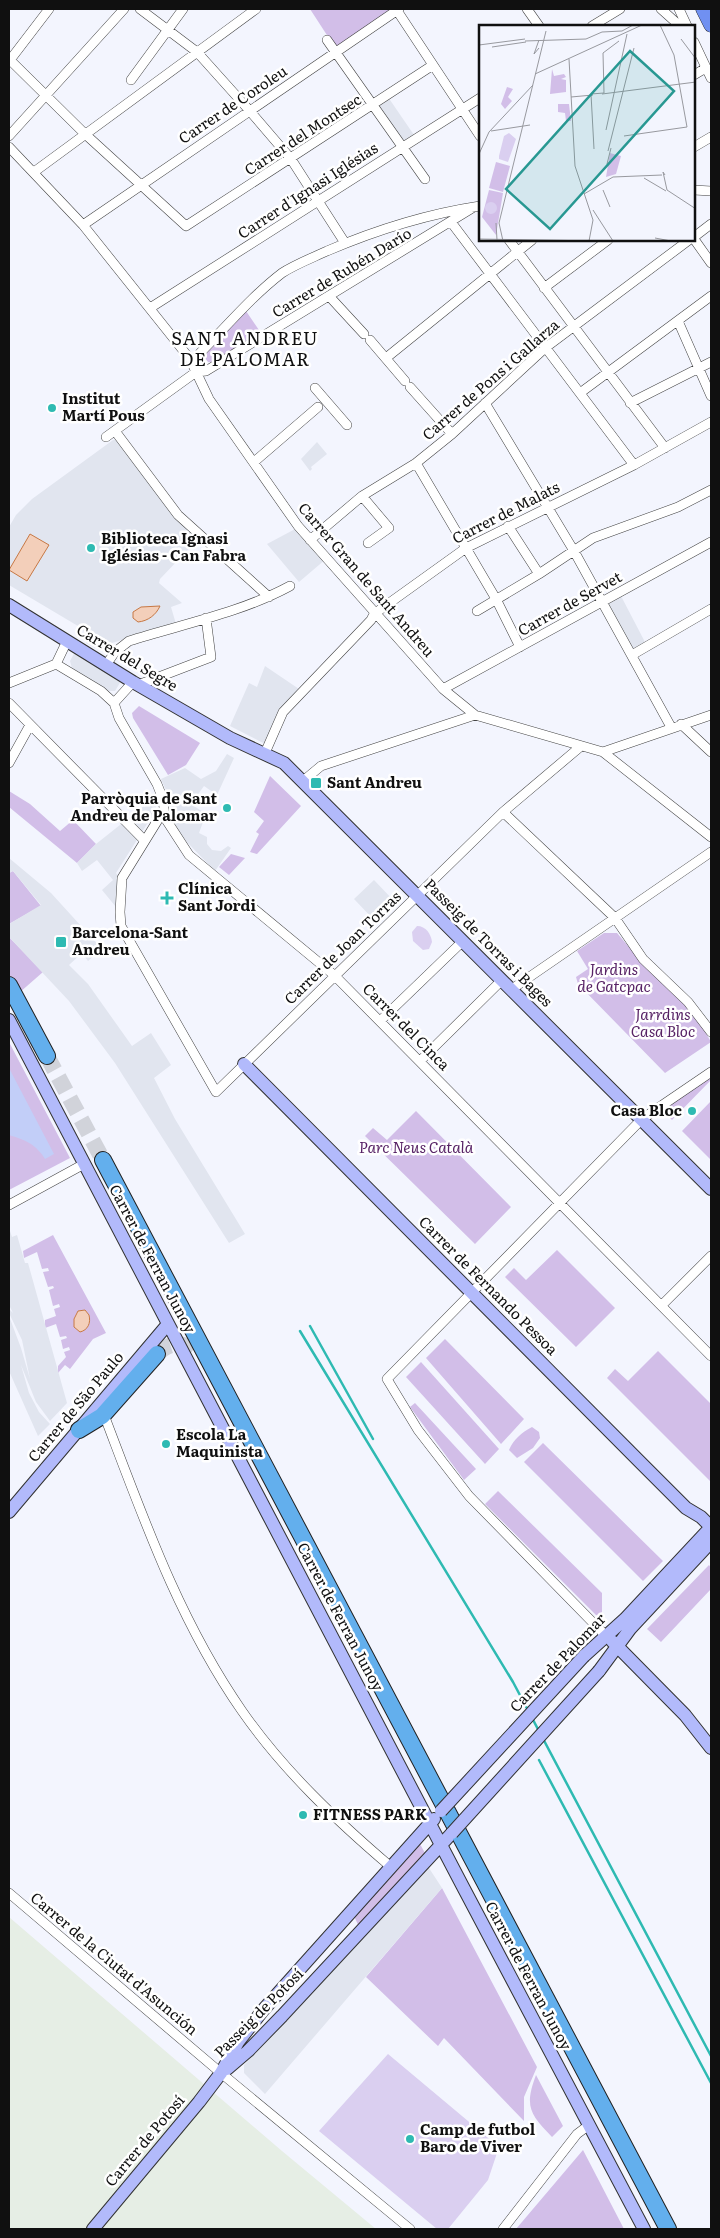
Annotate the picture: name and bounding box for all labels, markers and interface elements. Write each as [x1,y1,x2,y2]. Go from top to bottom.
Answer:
inset map [479,25,695,241]
street label: Carrer de Coroleu [173,59,291,149]
street label: Carrer del Montsec [239,87,366,180]
street label: Carrer d'Ignasi Iglésias [232,136,382,244]
street label: Carrer de Rubén Darío [267,221,416,323]
street label: Carrer de Pons i Gallarza [416,312,564,445]
district label: SANT ANDREU DE PALOMAR [171,324,319,372]
place label: Institut Martí Pous [62,386,145,426]
marker: Institut Martí Pous [46,402,58,414]
street label: Carrer de Malats [448,475,563,549]
street label: Carrer Gran de Sant Andreu [293,497,441,662]
place label: Biblioteca Ignasi Iglésias - Can Fabra [101,526,247,566]
marker: Biblioteca Ignasi Iglésias - Can Fabra [85,542,97,554]
street label: Carrer de Servet [513,565,625,641]
street label: Carrer del Segre [73,617,183,696]
place label: Sant Andreu [327,770,422,793]
marker: Sant Andreu [309,776,323,790]
place label: Parròquia de Sant Andreu de Palomar [70,786,217,826]
marker: Parròquia de Sant Andreu de Palomar [221,802,233,814]
street label: Passeig de Torras i Bages [420,872,559,1012]
place label: Clínica Sant Jordi [178,876,256,916]
street label: Carrer de Joan Torras [278,885,406,1009]
marker: Clínica Sant Jordi [160,891,174,905]
place label: Barcelona-Sant Andreu [72,920,188,960]
marker: Barcelona-Sant Andreu [54,935,68,949]
park label: Jardins de Gatcpac [577,957,651,997]
street label: Carrer del Cinca [358,977,457,1076]
park label: Jarrdins Casa Bloc [631,1002,695,1042]
place label: Casa Bloc [610,1098,682,1121]
marker: Casa Bloc [686,1105,698,1117]
park label: Parc Neus Català [359,1135,474,1158]
street label: Carrer de Ferran Junoy [104,1180,203,1337]
street label: Carrer de Fernando Pessoa [414,1210,565,1360]
street label: Carrer de São Paulo [22,1345,128,1466]
place label: Escola La Maquinista [176,1422,263,1462]
marker: Escola La Maquinista [160,1438,172,1450]
street label: Carrer de Ferran Junoy [292,1538,391,1695]
street label: Carrer de Palomar [503,1607,610,1717]
place label: FITNESS PARK [313,1802,427,1825]
marker: FITNESS PARK [297,1809,309,1821]
street label: Carrer de la Ciutat d'Asunción [26,1886,204,2040]
street label: Carrer de Ferran Junoy [480,1897,579,2054]
street label: Passeig de Potosí [208,1962,308,2062]
street label: Carrer de Potosí [98,2089,189,2191]
place label: Camp de futbol Baro de Viver [420,2117,536,2157]
marker: Camp de futbol Baro de Viver [404,2133,416,2145]

